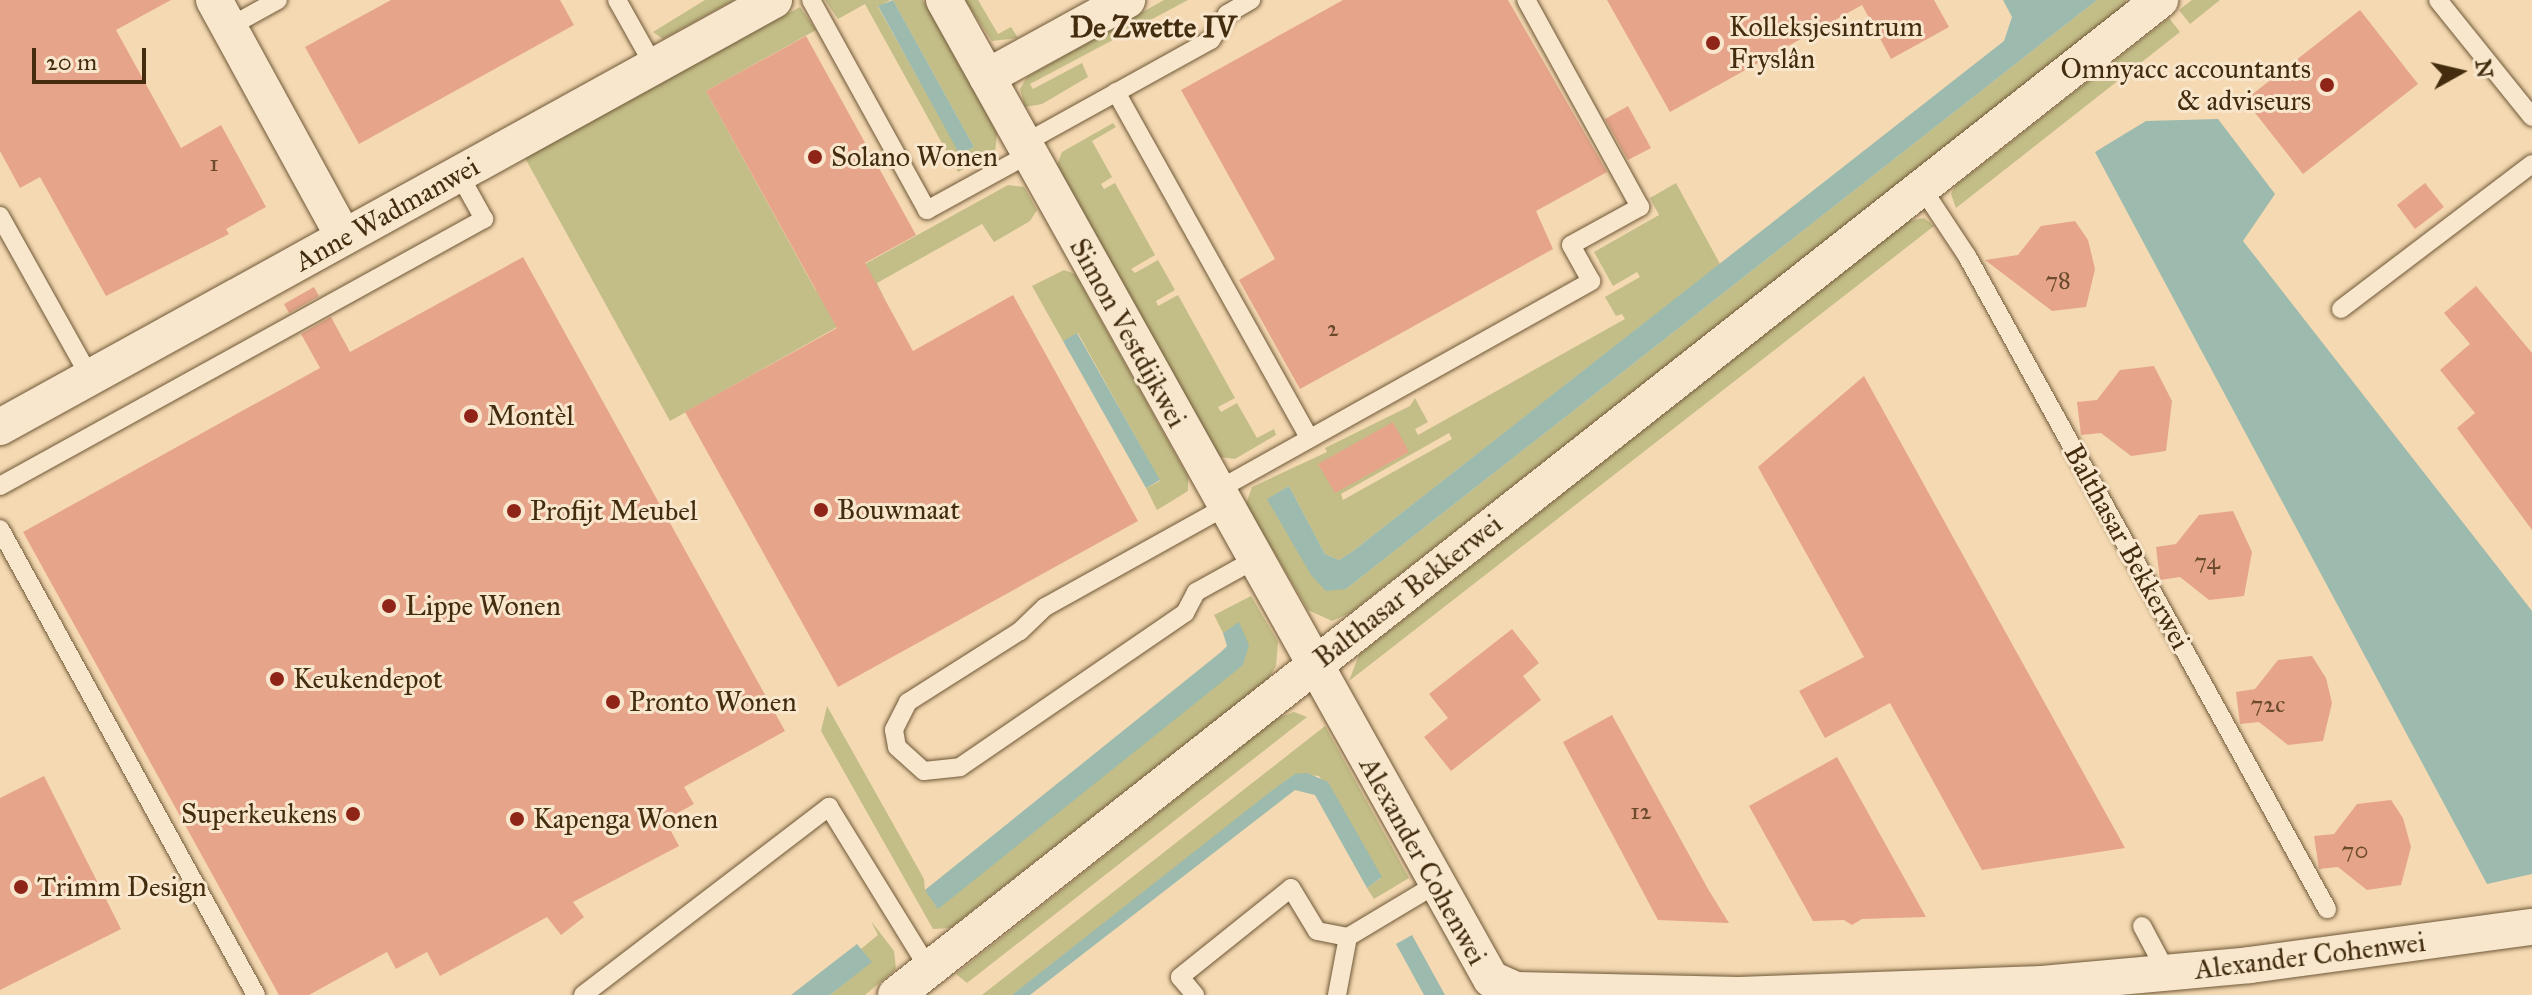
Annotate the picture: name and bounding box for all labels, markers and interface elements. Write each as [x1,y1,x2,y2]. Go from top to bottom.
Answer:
district label: De Zwette IV [1070,9,1236,45]
place label: Kolleksjesintrum Fryslân [1729,10,1923,76]
scale bar [36,32,150,82]
north arrow [2420,32,2500,112]
marker: Kolleksjesintrum Fryslân [1704,34,1722,52]
text: 20 m [46,47,97,77]
place label: Omnyacc accountants & adviseurs [2060,52,2311,118]
text: N [2470,57,2499,80]
marker: Omnyacc accountants & adviseurs [2318,76,2336,94]
place label: Solano Wonen [831,140,998,174]
marker: Solano Wonen [806,148,824,166]
street label: Anne Wadmanwei [289,149,485,279]
house number: 1 [209,150,219,178]
street label: Simon Vestdijkwei [1062,233,1194,433]
house number: 78 [2045,267,2071,295]
house number: 2 [1327,315,1339,343]
place label: Montèl [487,399,574,433]
marker: Montèl [462,407,480,425]
street label: Balthasar Bekkerwei [2057,439,2197,655]
place label: Bouwmaat [837,493,960,527]
place label: Profijt Meubel [530,494,698,528]
marker: Bouwmaat [812,501,830,519]
marker: Profijt Meubel [505,502,523,520]
street label: Balthasar Bekkerwei [1307,507,1509,675]
house number: 74 [2194,548,2220,576]
place label: Lippe Wonen [405,589,561,623]
marker: Lippe Wonen [380,597,398,615]
place label: Keukendepot [293,662,443,696]
marker: Keukendepot [268,670,286,688]
place label: Pronto Wonen [629,685,797,719]
house number: 72c [2251,691,2285,719]
marker: Pronto Wonen [604,693,622,711]
street label: Alexander Cohenwei [1352,751,1494,971]
place label: Superkeukens [181,797,337,831]
house number: 12 [1630,798,1652,826]
place label: Kapenga Wonen [533,802,718,836]
marker: Superkeukens [344,805,362,823]
marker: Kapenga Wonen [508,810,526,828]
house number: 70 [2342,837,2368,865]
place label: Trimm Design [37,870,207,904]
marker: Trimm Design [12,878,30,896]
street label: Alexander Cohenwei [2193,925,2427,987]

